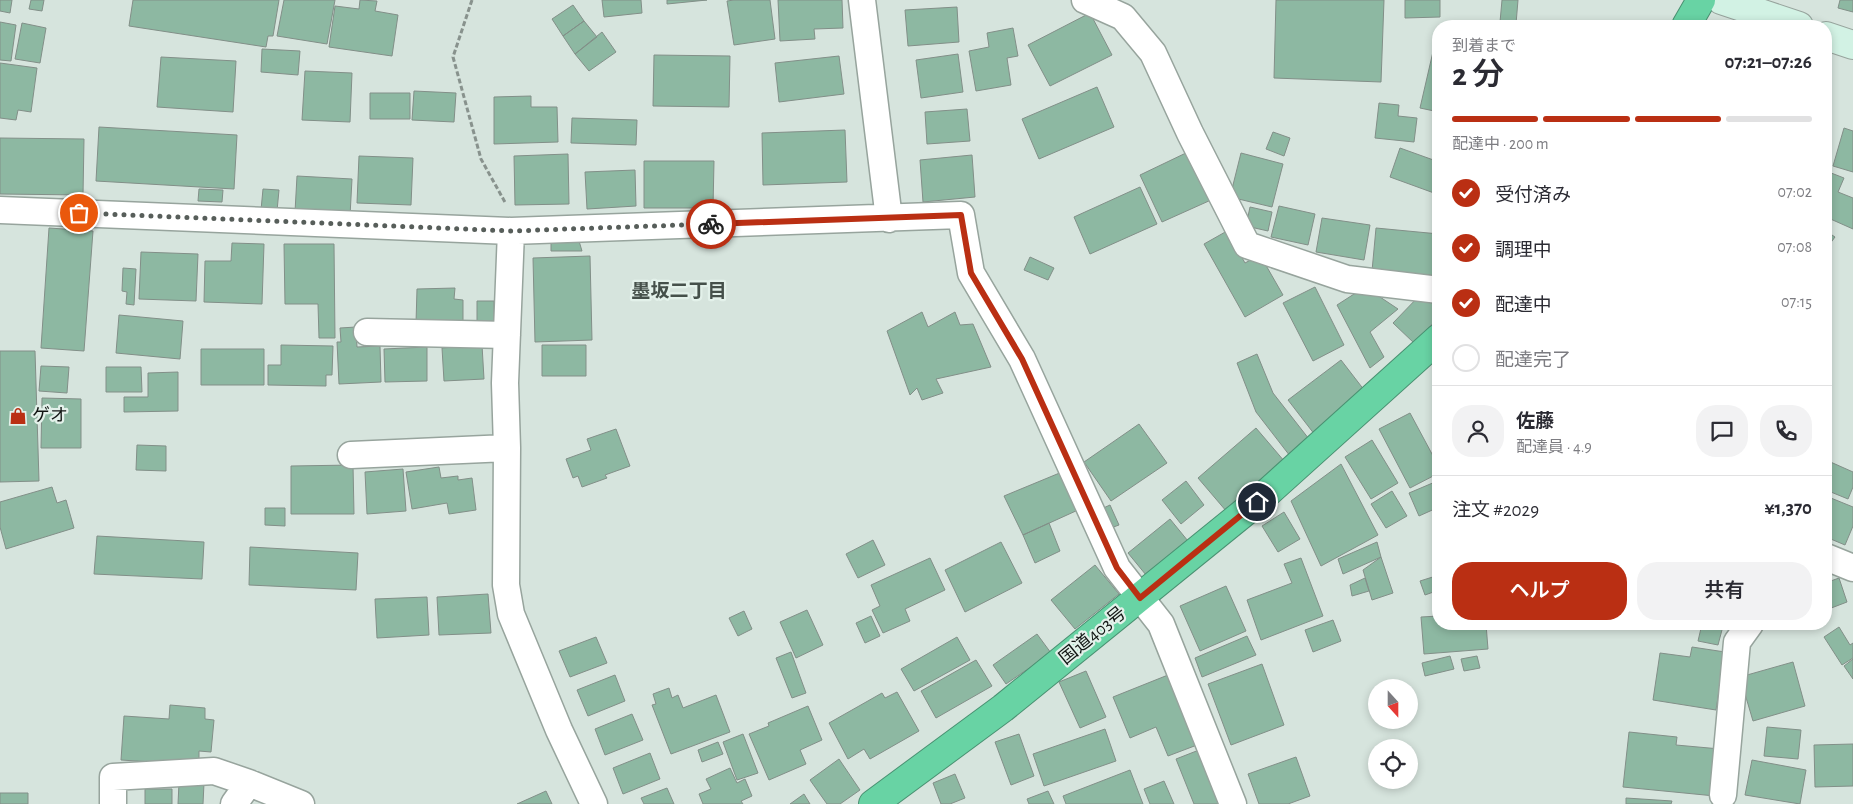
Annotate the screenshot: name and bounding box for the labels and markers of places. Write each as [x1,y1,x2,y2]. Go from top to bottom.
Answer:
pin [58,192,100,234]
shop icon: ゲオ [8,406,28,426]
place label: ゲオ [32,406,68,425]
pin [1236,481,1278,523]

